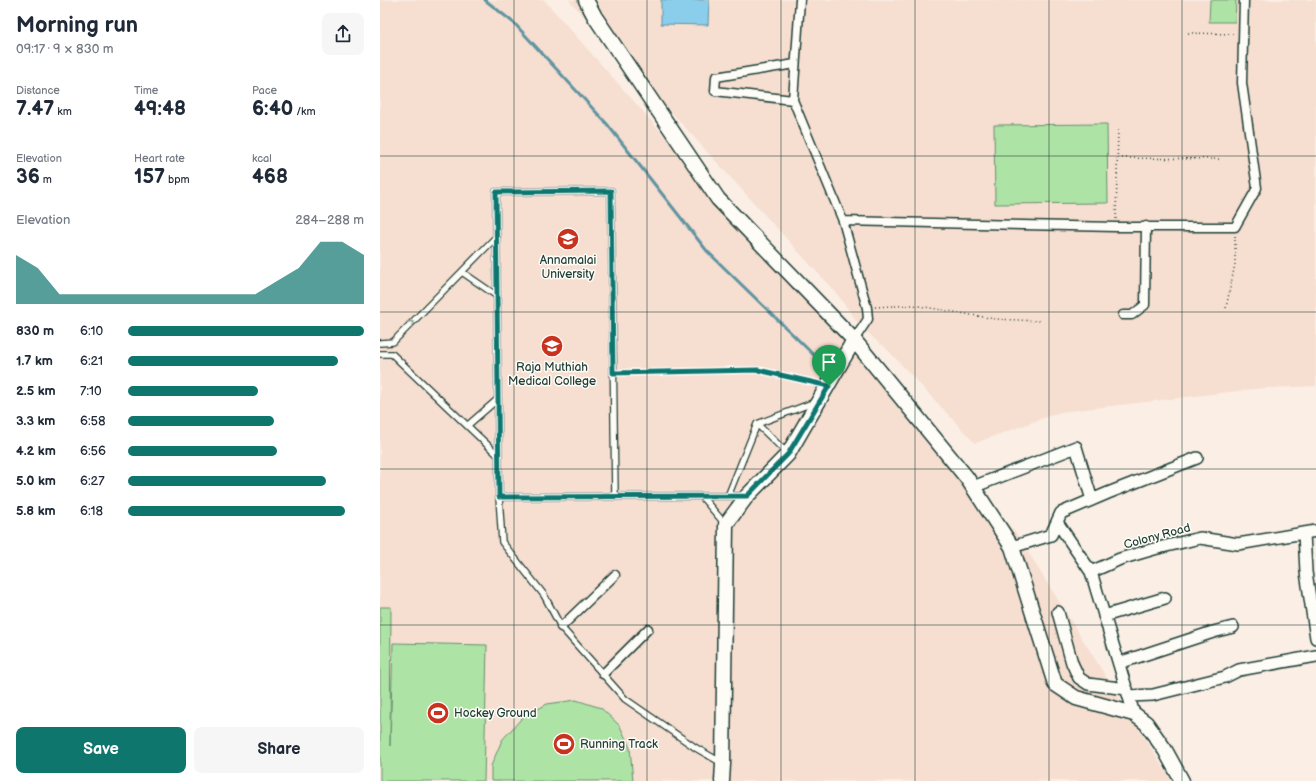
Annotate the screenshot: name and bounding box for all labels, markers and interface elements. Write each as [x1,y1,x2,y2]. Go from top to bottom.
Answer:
text: Morning run [16,12,138,39]
button: share [322,13,364,55]
text: 09:17 · 9 × 830 m [16,41,114,57]
text: Distance [16,84,60,97]
text: Time [134,84,158,97]
text: Pace [252,84,277,97]
text: 7.47 [16,97,54,121]
text: 49:48 [134,97,186,121]
text: 6:40 [252,97,293,121]
text: km [54,105,72,118]
text: /km [293,105,316,118]
text: Elevation [16,152,62,165]
text: Heart rate [134,152,185,165]
text: kcal [252,152,272,165]
text: 36 [16,165,40,189]
text: 157 [134,165,165,189]
text: 468 [252,165,288,189]
text: m [40,173,52,186]
text: bpm [165,173,190,186]
text: Elevation [16,212,70,228]
text: 284–288 m [295,212,364,228]
school or university icon: Annamalai University [555,226,581,252]
place label: Annamalai University [540,253,596,282]
one-way arrow [406,320,414,328]
text: 830 m [16,323,54,339]
text: 6:10 [80,323,103,339]
school or university icon: Raja Muthiah Medical College [539,333,565,359]
pin [812,345,846,386]
icon: arrive [818,351,840,373]
text: 1.7 km [16,353,53,369]
text: 6:21 [80,353,103,369]
place label: Raja Muthiah Medical College [508,360,596,389]
text: 2.5 km [16,383,56,399]
text: 7:10 [80,383,102,399]
text: 3.3 km [16,413,55,429]
text: 6:58 [80,413,106,429]
text: 4.2 km [16,443,56,459]
text: 6:56 [80,443,106,459]
text: 5.0 km [16,473,56,489]
text: 6:27 [80,473,105,489]
text: 5.8 km [16,503,56,519]
text: 6:18 [80,503,103,519]
street label: Colony Road [1122,520,1192,553]
sports icon: Hockey Ground [425,700,451,726]
place label: Hockey Ground [454,706,537,721]
button: Save [16,727,186,773]
button: Share [194,727,364,773]
sports icon: Running Track [551,731,577,757]
place label: Running Track [580,737,658,752]

